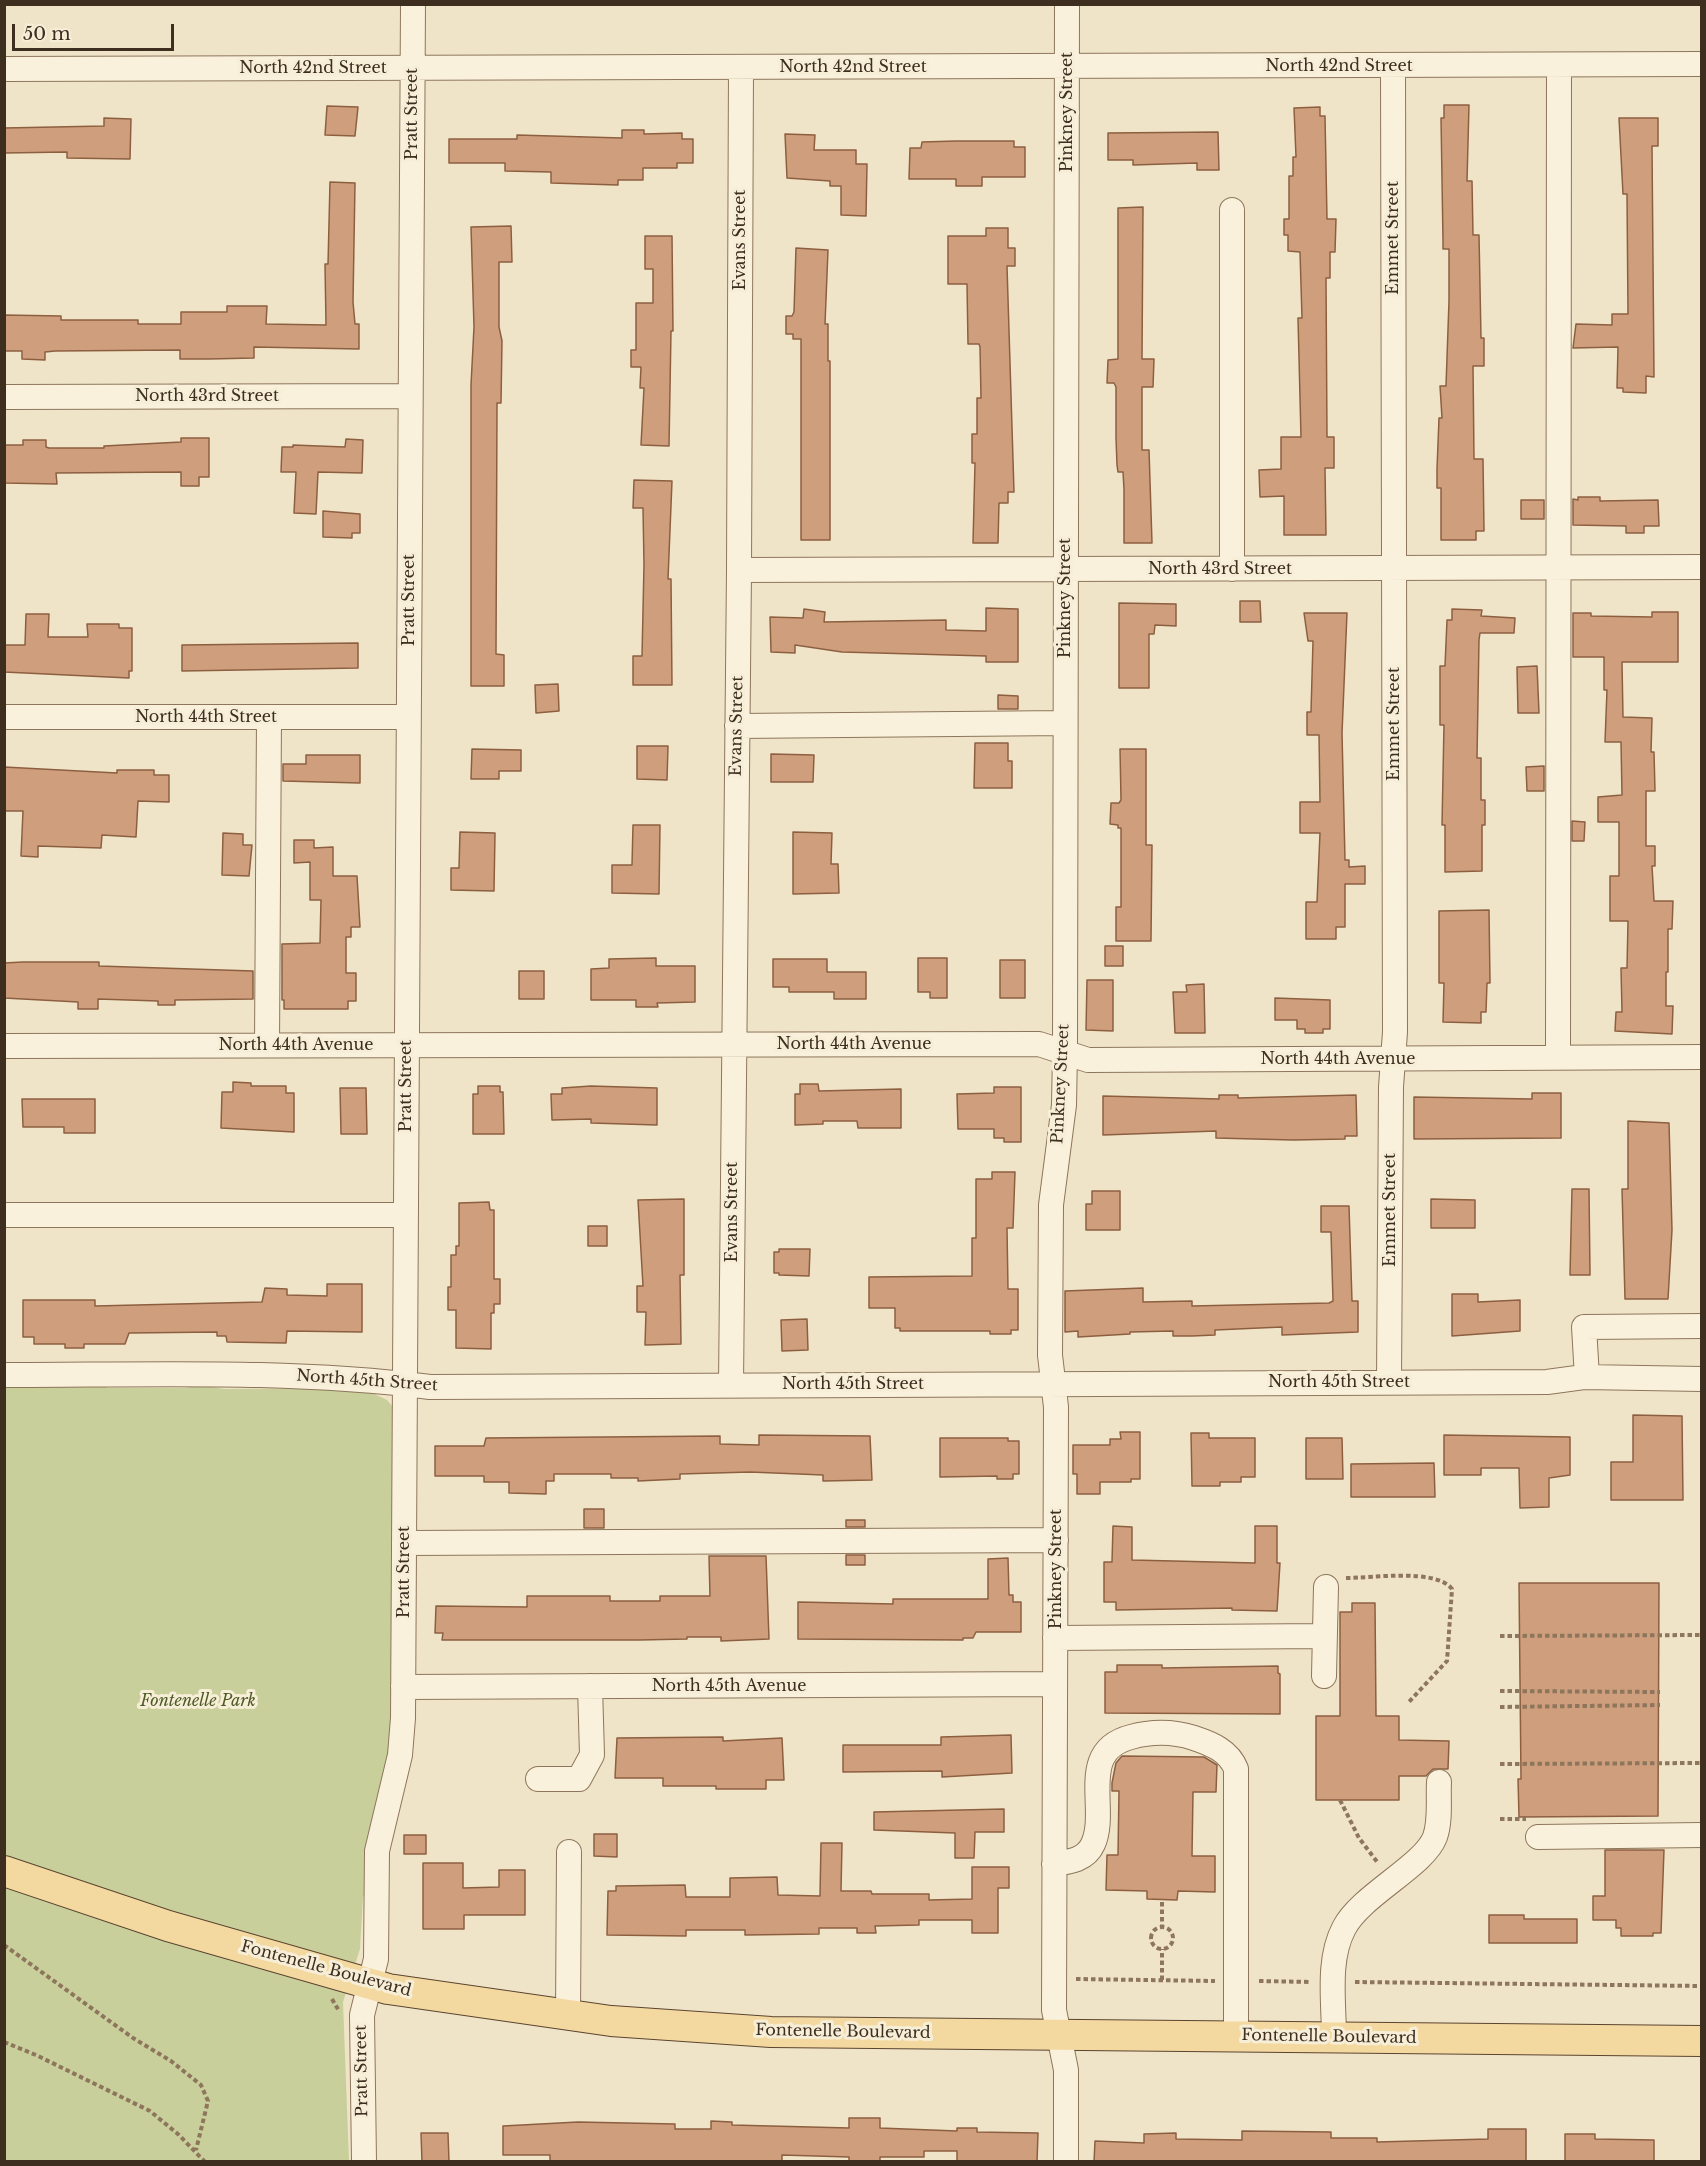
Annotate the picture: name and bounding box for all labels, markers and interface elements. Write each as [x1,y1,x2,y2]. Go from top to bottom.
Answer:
scale bar [15,12,177,50]
text: 50 m [23,23,71,45]
street label: Pinkney Street [1057,52,1077,172]
street label: North 42nd Street [1265,56,1413,76]
street label: North 42nd Street [779,57,927,77]
street label: North 42nd Street [239,58,387,78]
street label: Pratt Street [402,68,422,160]
street label: Emmet Street [1383,181,1403,295]
street label: Evans Street [730,190,750,290]
street label: North 43rd Street [135,386,279,406]
street label: Pinkney Street [1055,538,1075,658]
street label: Pratt Street [399,554,419,646]
street label: North 43rd Street [1148,559,1292,579]
street label: Emmet Street [1384,667,1404,781]
street label: Evans Street [727,675,747,777]
street label: North 44th Street [135,707,277,727]
street label: Pinkney Street [1048,1023,1074,1145]
street label: North 44th Avenue [777,1034,931,1054]
street label: North 44th Avenue [219,1035,373,1055]
street label: Pratt Street [396,1040,416,1132]
street label: North 44th Avenue [1261,1049,1415,1069]
street label: Emmet Street [1380,1153,1400,1267]
street label: Evans Street [722,1162,742,1262]
street label: North 45th Street [296,1366,438,1396]
street label: North 45th Street [1268,1372,1410,1392]
street label: North 45th Street [782,1374,924,1394]
street label: Pinkney Street [1046,1509,1066,1629]
street label: Pratt Street [394,1526,414,1618]
street label: North 45th Avenue [652,1676,806,1696]
park label: Fontenelle Park [140,1691,256,1711]
street label: Fontenelle Boulevard [239,1937,413,2001]
street label: Fontenelle Boulevard [755,2021,931,2043]
street label: Pratt Street [352,2025,372,2117]
street label: Fontenelle Boulevard [1241,2026,1417,2048]

